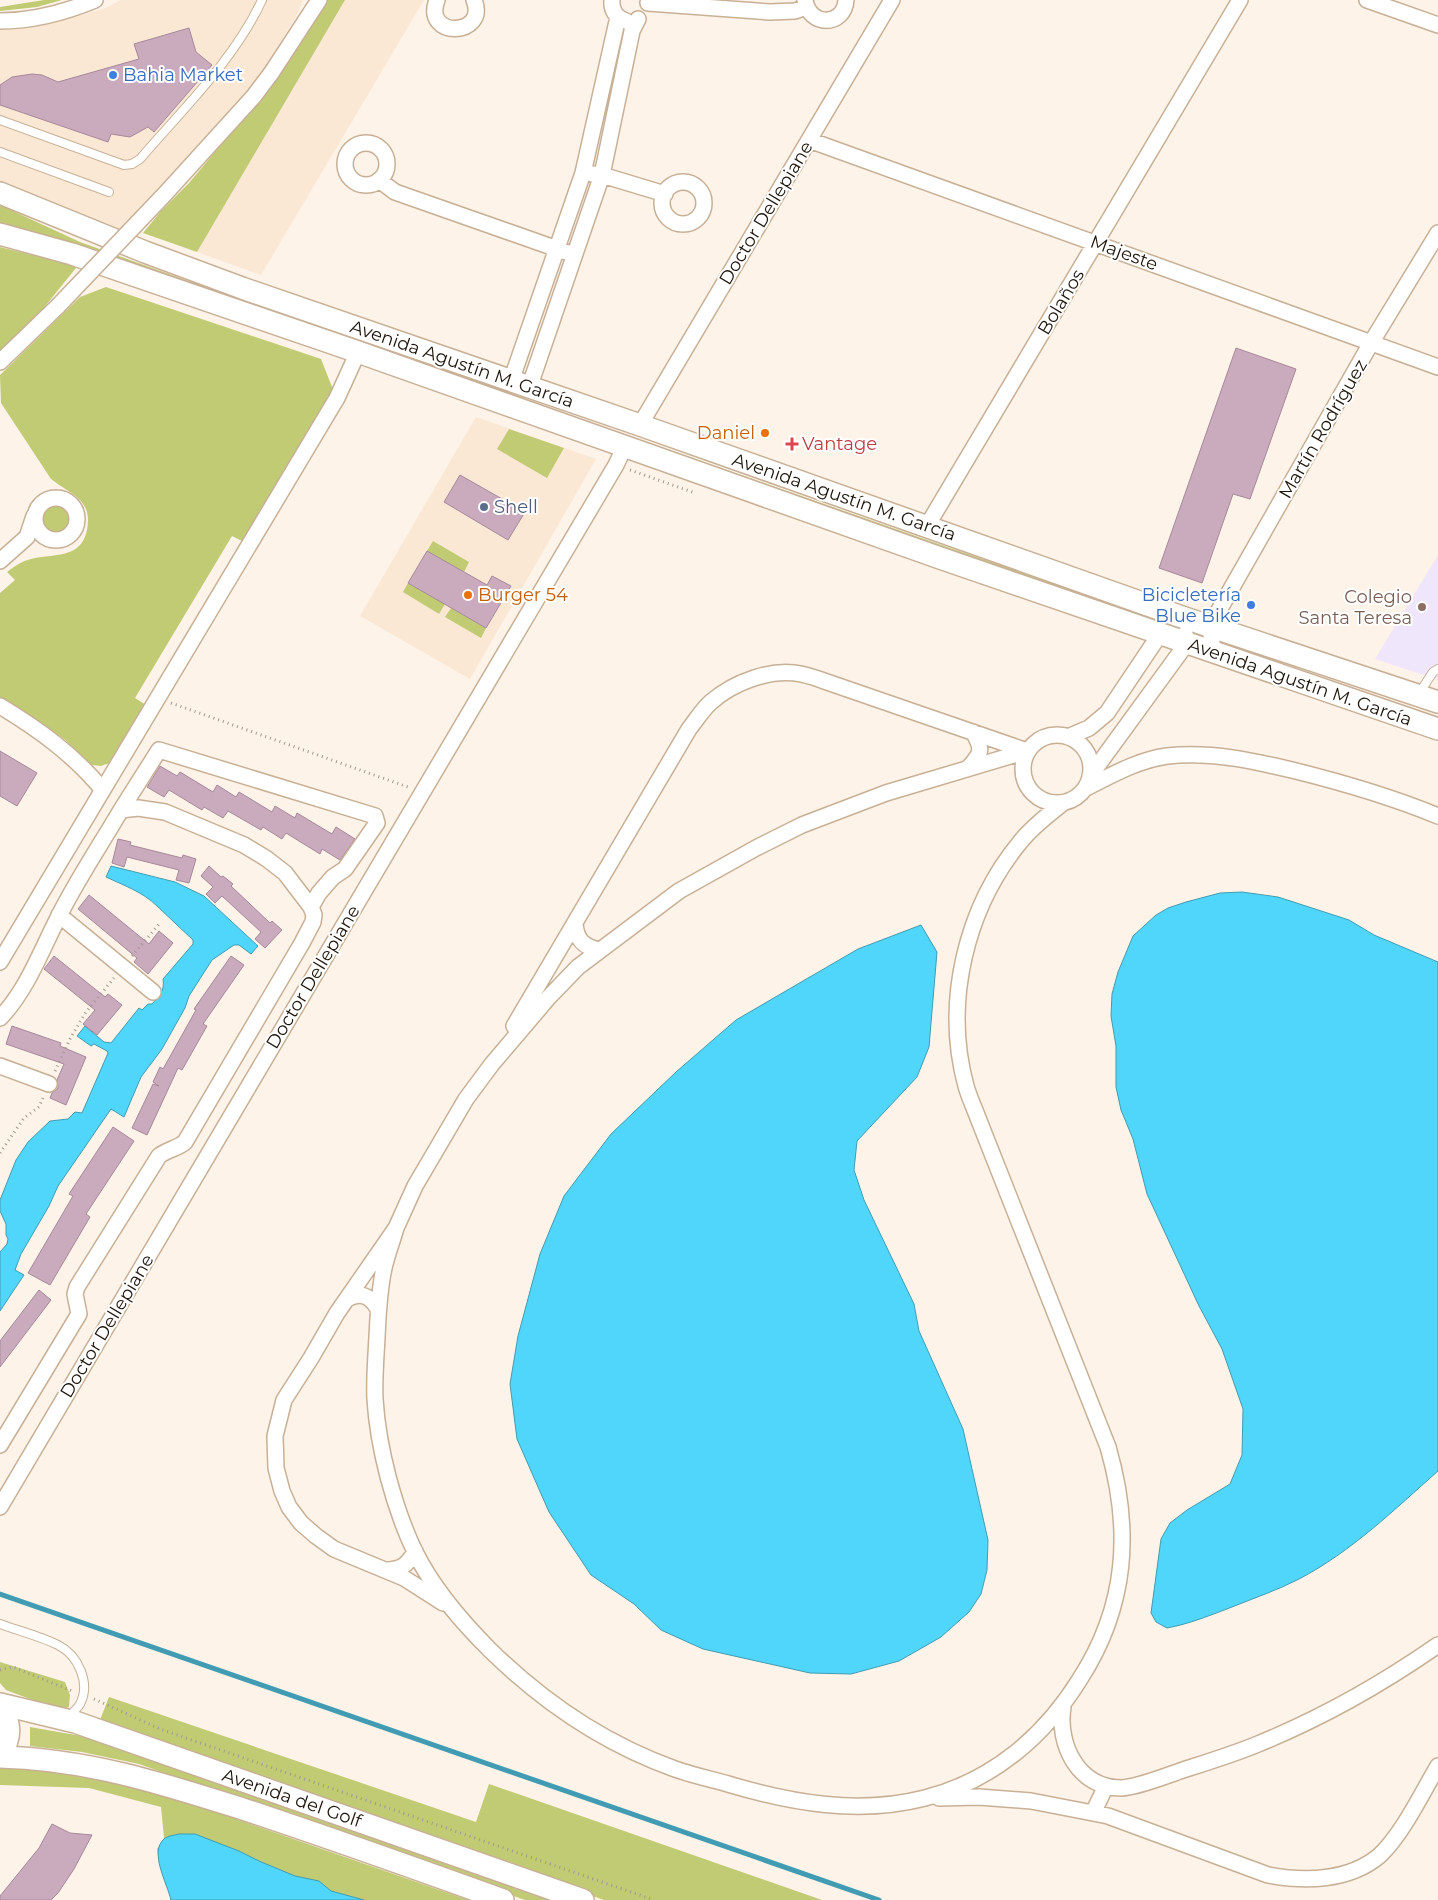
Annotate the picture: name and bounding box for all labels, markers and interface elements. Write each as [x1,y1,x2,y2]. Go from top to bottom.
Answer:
place label: Bahia Market [123,64,243,86]
marker: Bahia Market [107,69,119,81]
street label: Doctor Dellepiane [714,137,818,289]
street label: Majeste [1087,231,1161,275]
street label: Bolaños [1033,265,1089,339]
street label: Avenida Agustín M. García [347,315,577,413]
street label: Martín Rodríguez [1274,355,1372,503]
place label: Daniel [697,422,755,444]
marker: Daniel [759,427,771,439]
place label: Vantage [802,433,877,455]
marker: Vantage [786,438,798,450]
street label: Avenida Agustín M. García [729,448,959,546]
place label: Shell [494,496,538,518]
marker: Shell [478,501,490,513]
place label: Burger 54 [478,584,568,606]
place label: Bicicletería Blue Bike [1142,584,1241,627]
place label: Colegio Santa Teresa [1298,586,1412,629]
marker: Burger 54 [462,589,474,601]
marker: Bicicletería Blue Bike [1245,599,1257,611]
marker: Colegio Santa Teresa [1416,601,1428,613]
street label: Avenida Agustín M. García [1185,633,1415,731]
street label: Doctor Dellepiane [261,901,365,1053]
street label: Doctor Dellepiane [55,1250,159,1402]
street label: Avenida del Golf [219,1764,366,1832]

